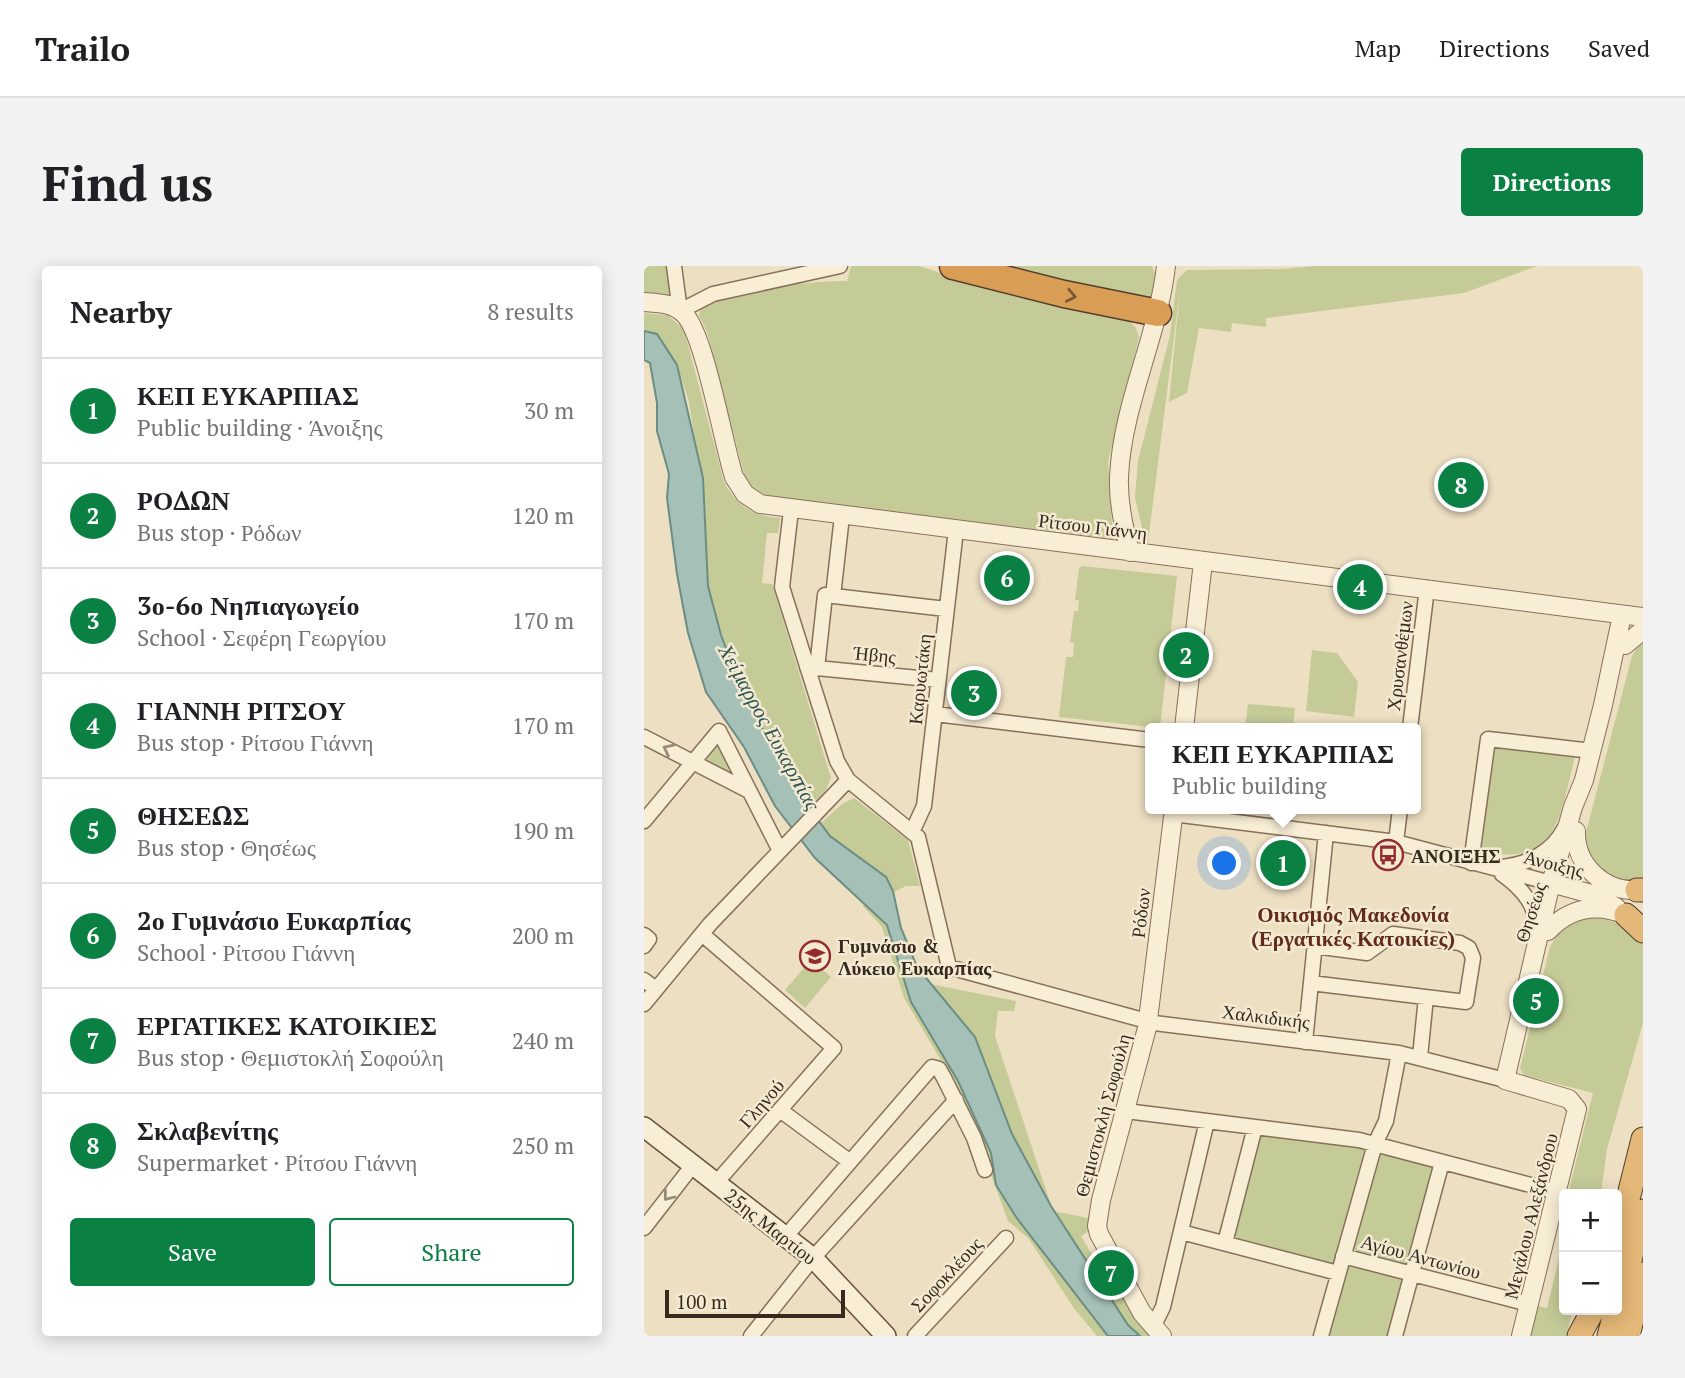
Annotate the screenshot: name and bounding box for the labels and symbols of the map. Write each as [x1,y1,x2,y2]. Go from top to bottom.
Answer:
one-way arrow [1065,287,1077,302]
pin: 8 [1438,459,1484,511]
street label: Ρίτσου Γιάννη [1037,507,1149,545]
pin: 6 [984,552,1030,604]
pin: 4 [1337,561,1383,613]
street label: Χρυσανθέμων [1380,599,1418,712]
pin: 2 [1163,629,1209,681]
street label: Καρυωτάκη [902,632,936,726]
water label: Χείμαρρος Ευκαρπίας [712,638,828,816]
street label: Ήβης [852,639,898,669]
pin: 3 [951,667,997,719]
one-way arrow [663,744,675,758]
pin: 1 [1260,837,1306,889]
bus stop icon: ΑΝΟΙΞΗΣ [1371,838,1405,872]
place label: ΑΝΟΙΞΗΣ [1411,843,1501,868]
street label: Άνοιξης [1521,843,1587,883]
your location [1207,846,1241,880]
street label: Θησέως [1509,878,1552,945]
street label: Ρόδων [1125,886,1156,939]
district label: Οικισμός Μακεδονία (Εργατικές Κατοικίες) [1251,900,1455,952]
place label: Γυμνάσιο & Λύκειο Ευκαρπίας [838,933,992,980]
school or university icon: Γυμνάσιο & Λύκειο Ευκαρπίας [798,939,832,973]
pin: 5 [1513,975,1559,1027]
street label: Χαλκιδικής [1221,998,1312,1034]
street label: Θεμιστοκλή Σοφούλη [1068,1031,1136,1199]
street label: Γληνού [733,1073,789,1133]
street label: Μεγάλου Αλεξάνδρου [1497,1130,1563,1302]
street label: 25ης Μαρτίου [720,1182,822,1270]
one-way arrow [664,1188,677,1201]
street label: Αγίου Αντωνίου [1358,1228,1484,1284]
street label: Σοφοκλέους [905,1231,988,1317]
pin: 7 [1088,1247,1134,1299]
scale bar [665,1287,845,1319]

